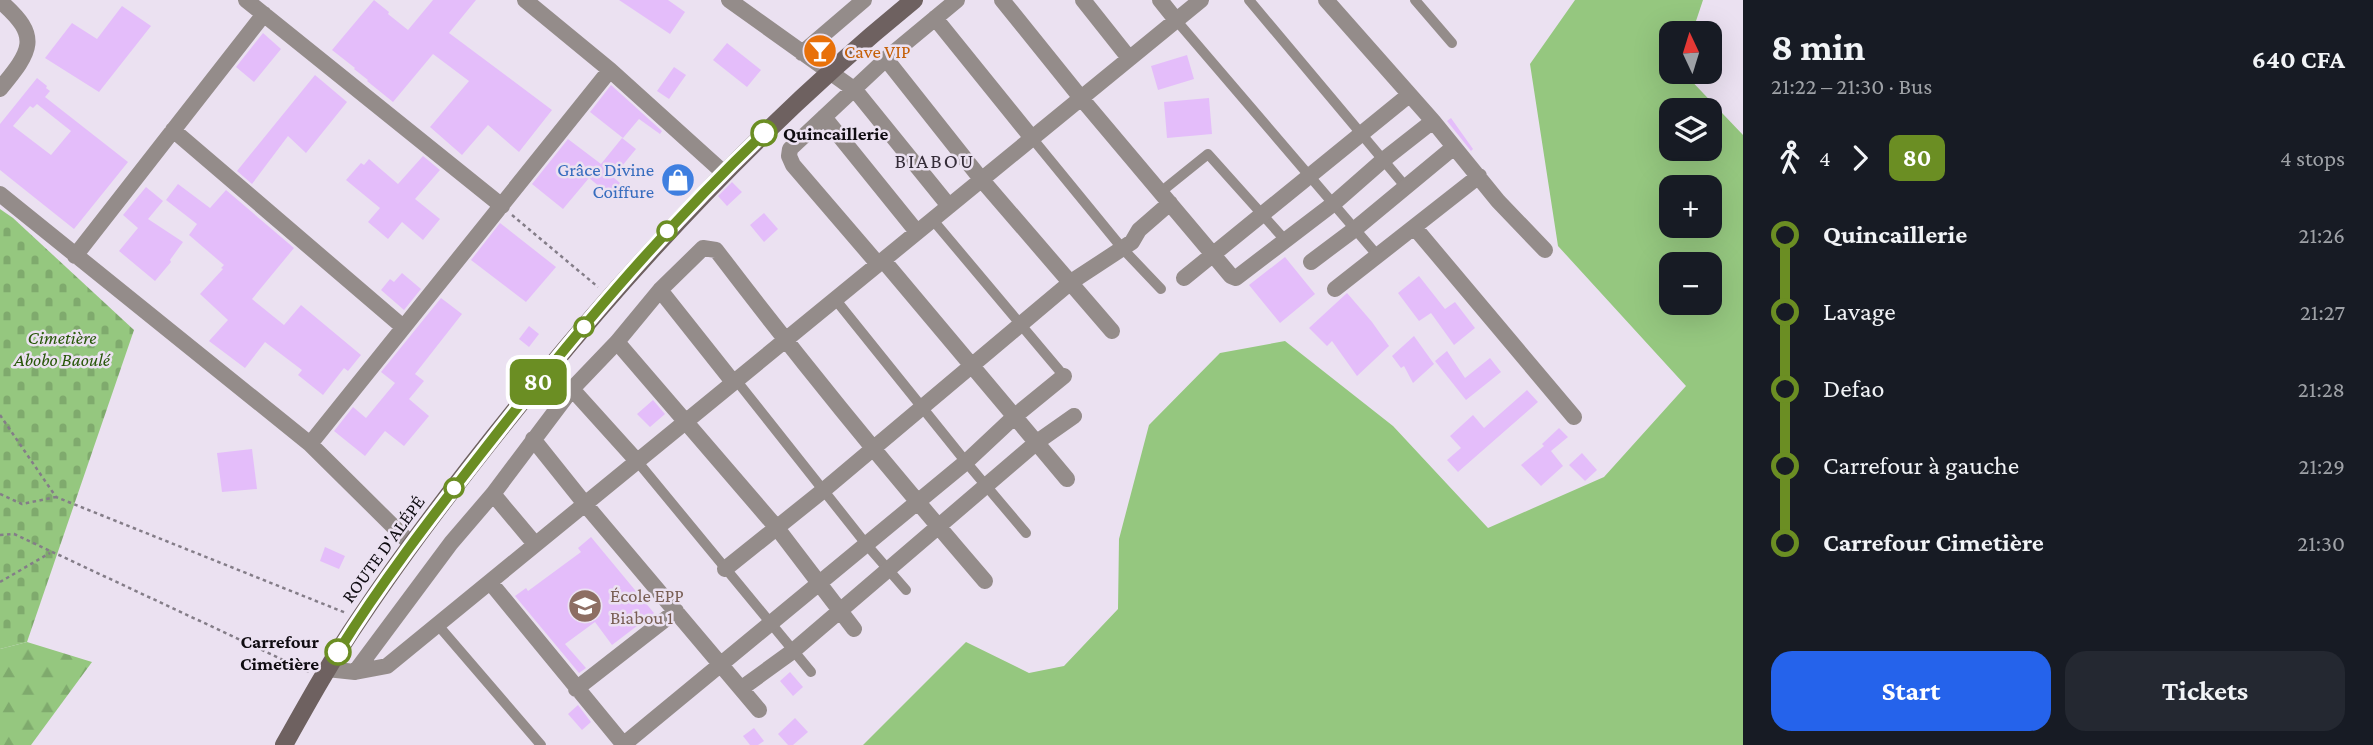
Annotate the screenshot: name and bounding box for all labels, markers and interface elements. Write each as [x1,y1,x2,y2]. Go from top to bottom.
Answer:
north arrow [1659,21,1722,84]
map controls [1659,21,1722,315]
text: 8 min [1771,26,1865,68]
bar icon: Cave VIP [801,32,839,70]
place label: Cave VIP [844,41,910,62]
text: 640 CFA [2252,45,2345,74]
text: 21:22 – 21:30 · Bus [1771,73,1932,99]
button: layers [1659,98,1722,161]
marker: Quincaillerie [751,120,777,146]
place label: Quincaillerie [783,123,889,144]
icon: walk [1771,139,1809,177]
icon: forward [1841,139,1879,177]
text: 80 [1903,144,1931,171]
text: 4 [1819,145,1831,171]
text: 4 stops [2280,145,2345,171]
district label: BIABOU [895,149,975,173]
place label: Grâce Divine Coiffure [557,159,654,202]
shop icon: Grâce Divine Coiffure [659,161,697,199]
button: + [1659,175,1722,238]
text: Quincaillerie [1823,220,1967,249]
unlabelled marker [657,221,677,241]
text: 21:26 [2299,222,2345,248]
button: − [1659,252,1722,315]
text: Lavage [1823,297,1896,326]
text: 21:27 [2300,299,2345,325]
unlabelled marker [574,317,594,337]
park label: Cimetière Abobo Baoulé [13,327,112,370]
line badge: 80 [506,359,570,405]
text: 80 [524,368,552,395]
text: Defao [1823,374,1884,403]
text: 21:28 [2298,376,2345,402]
text: Carrefour à gauche [1823,451,2019,480]
text: 21:29 [2299,453,2345,479]
unlabelled marker [444,478,464,498]
street label: ROUTE D'ALÉPÉ [337,491,429,607]
text: Carrefour Cimetière [1823,528,2044,557]
text: 21:30 [2297,530,2345,556]
place label: École EPP Biabou 1 [610,585,684,628]
school or university icon: École EPP Biabou 1 [566,587,604,625]
place label: Carrefour Cimetière [240,631,319,674]
marker: Carrefour Cimetière [325,639,351,665]
button: Start [1771,651,2051,731]
button: Tickets [2065,651,2345,731]

